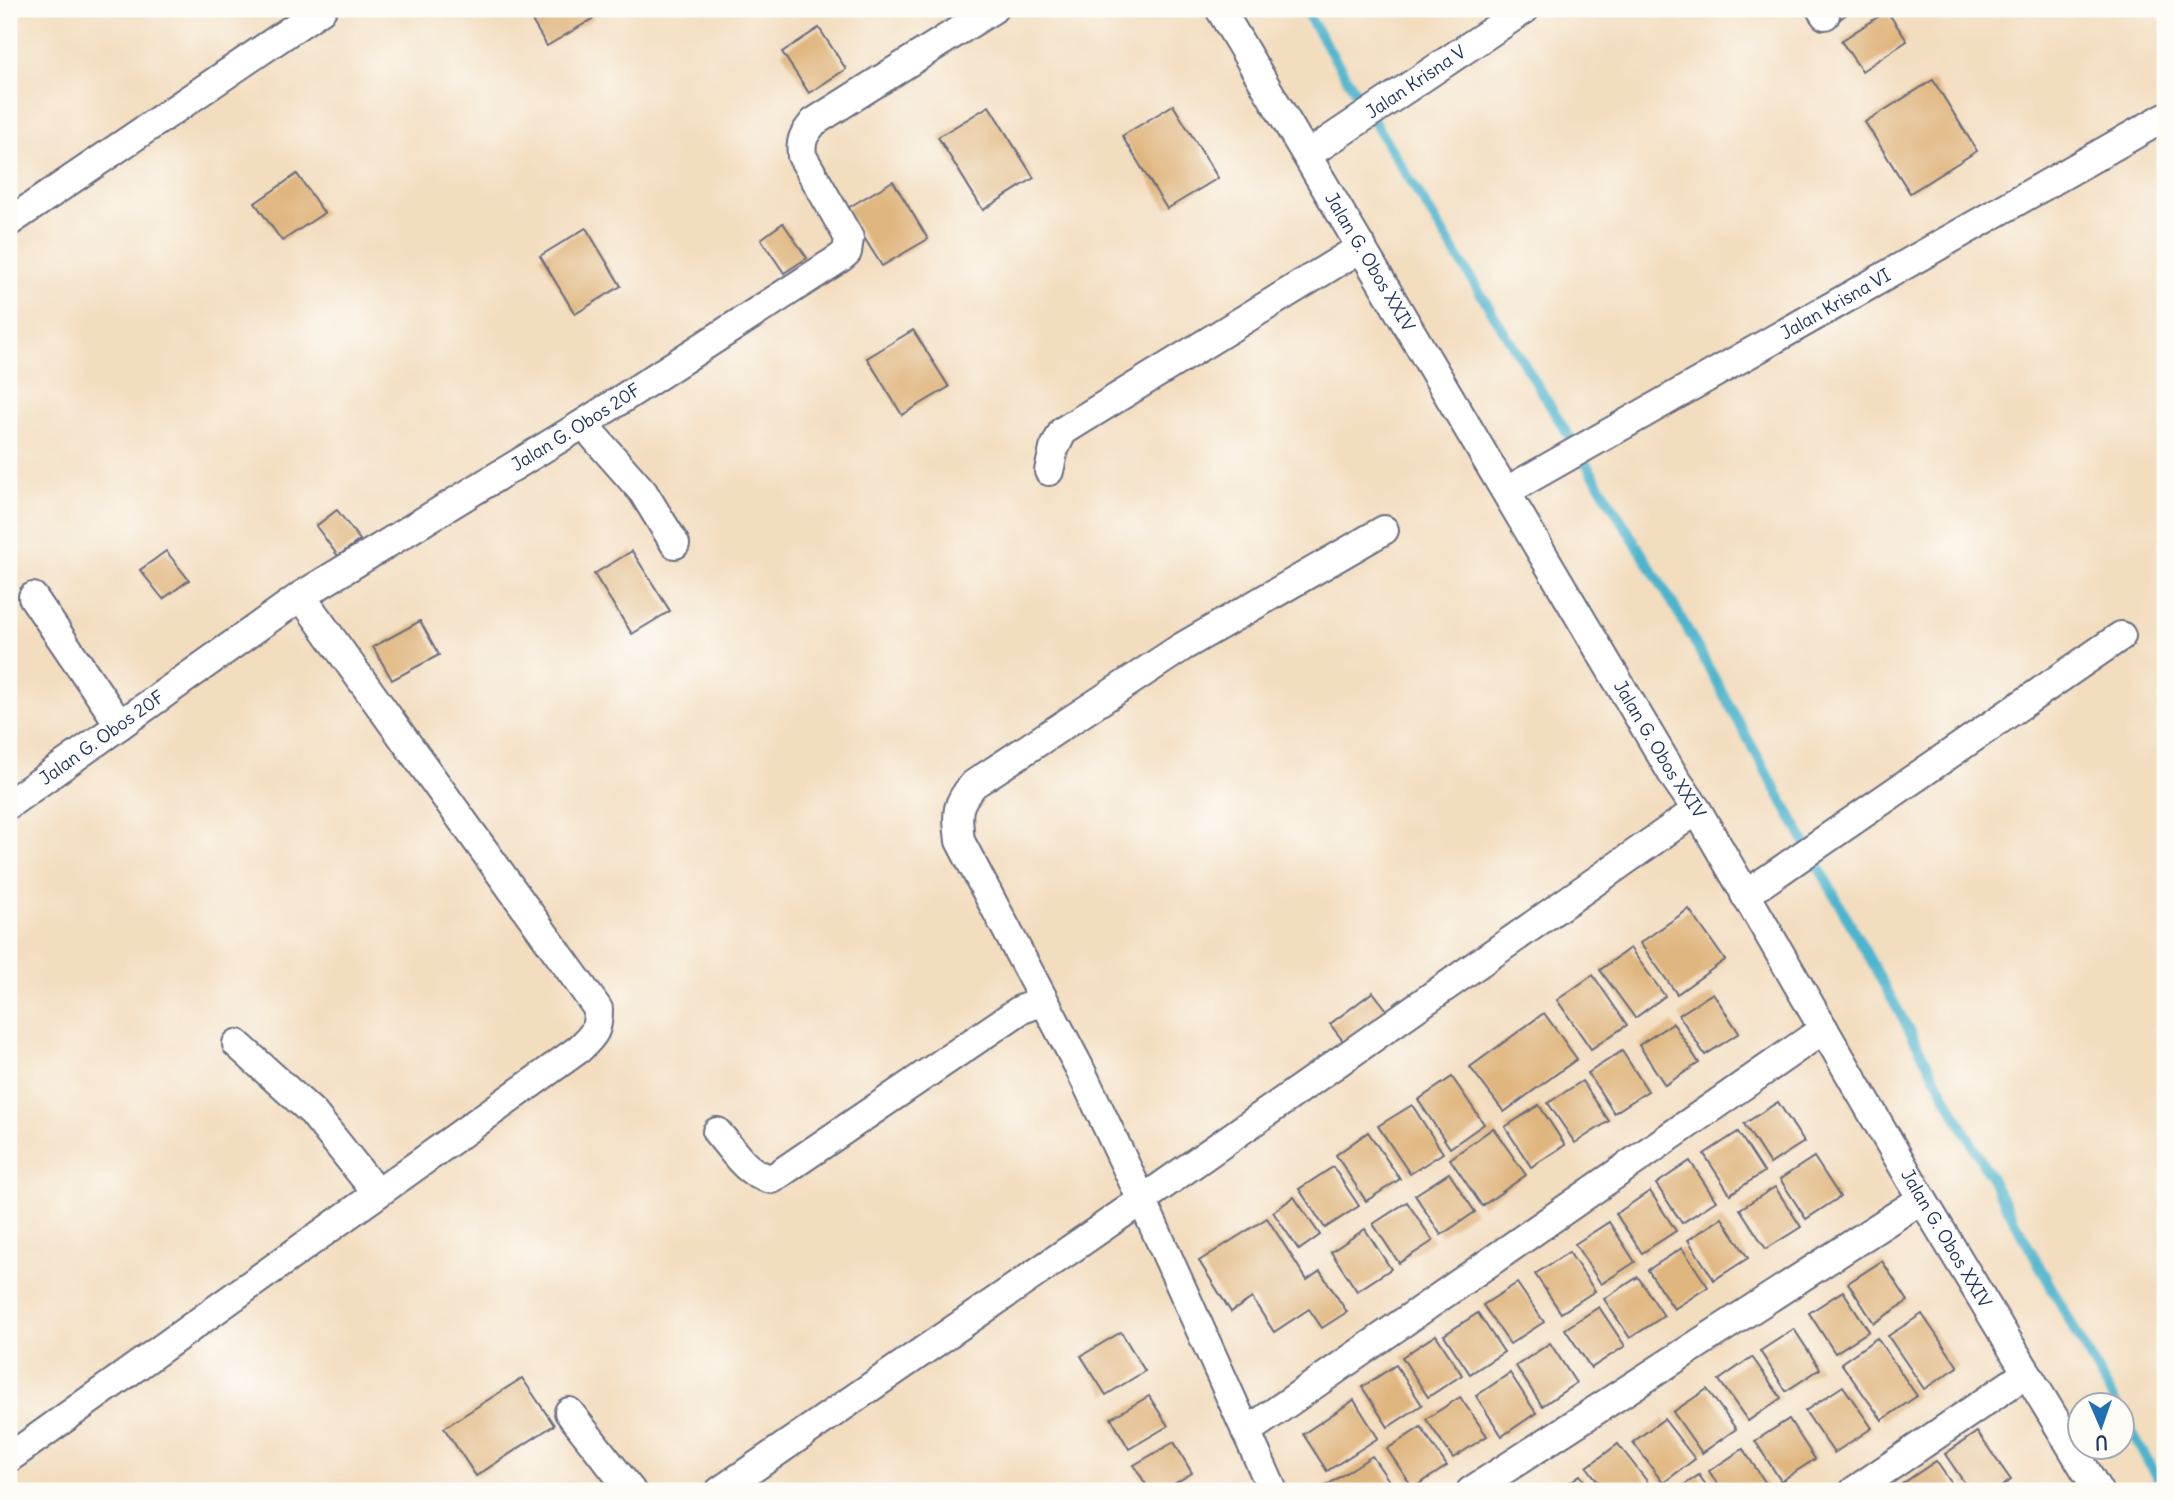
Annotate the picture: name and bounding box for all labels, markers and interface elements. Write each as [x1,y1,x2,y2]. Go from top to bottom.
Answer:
street label: Jalan Krisna V [1361,40,1470,123]
street label: Jalan G. Obos XXIV [1320,188,1420,335]
street label: Jalan Krisna VI [1776,263,1895,344]
street label: Jalan G. Obos 20F [507,378,645,476]
street label: Jalan G. Obos XXIV [1609,676,1711,822]
street label: Jalan G. Obos 20F [35,685,168,790]
street label: Jalan G. Obos XXIV [1896,1165,1997,1312]
north arrow [2066,1392,2136,1462]
text: U [2095,1431,2109,1455]

